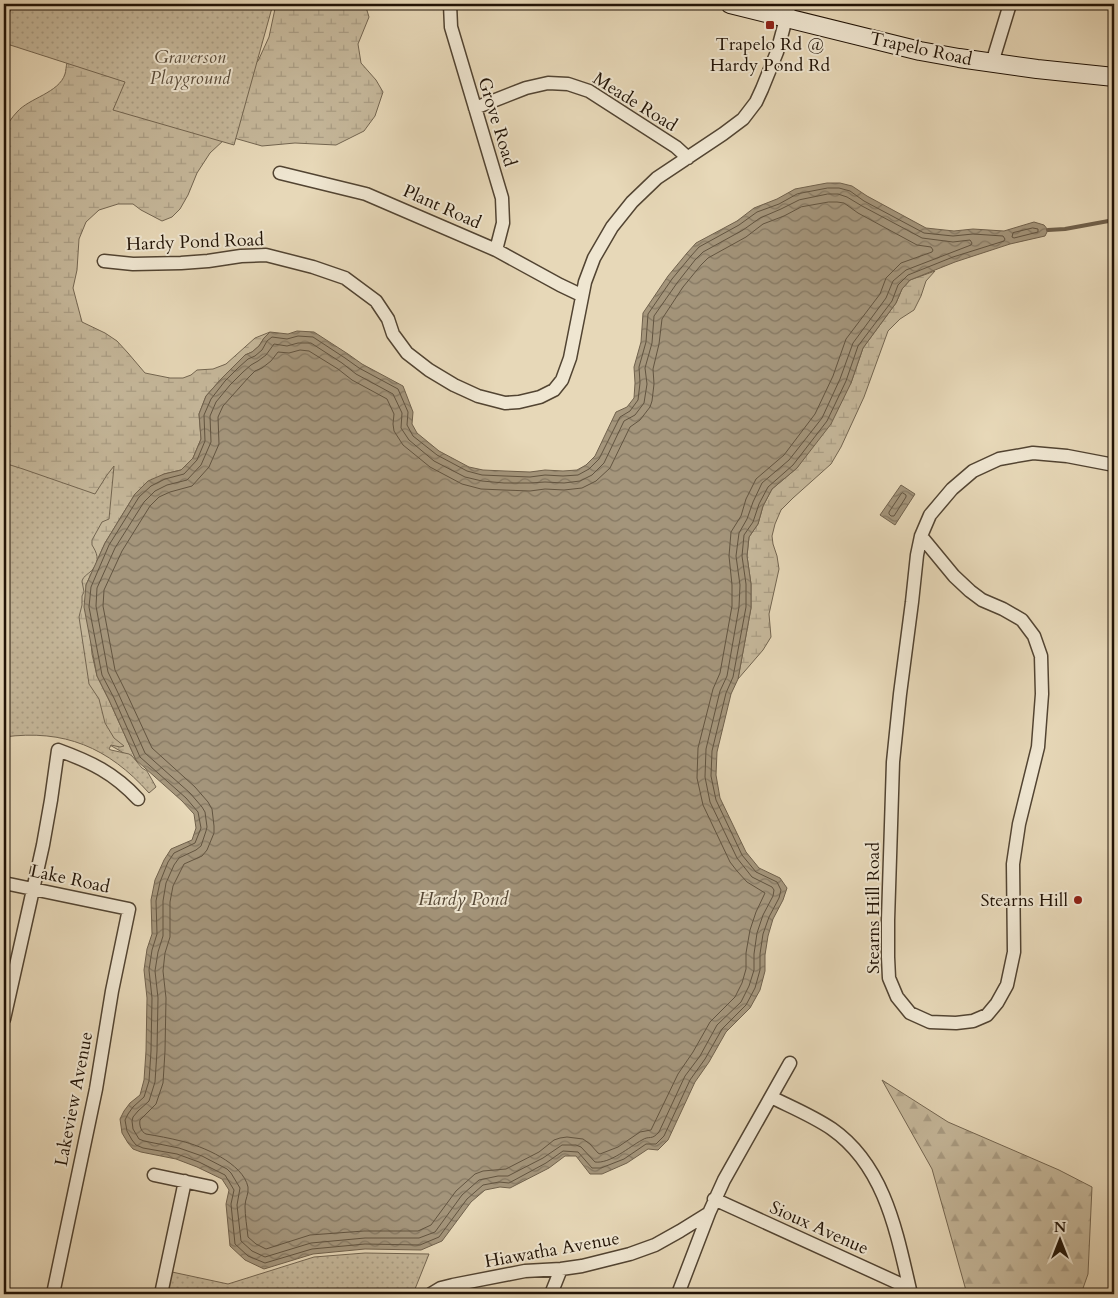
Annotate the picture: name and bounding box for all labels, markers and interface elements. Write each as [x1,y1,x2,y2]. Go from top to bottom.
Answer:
marker: Trapelo Rd @ Hardy Pond Rd [764,19,776,31]
street label: Trapelo Road [868,26,975,72]
place label: Trapelo Rd @ Hardy Pond Rd [710,32,831,78]
park label: Graverson Playground [150,45,232,91]
street label: Meade Road [588,66,682,138]
street label: Grove Road [472,74,523,170]
street label: Plant Road [399,179,486,236]
street label: Hardy Pond Road [126,227,265,257]
street label: Stearns Hill Road [861,842,886,974]
street label: Lake Road [28,858,113,900]
water label: Hardy Pond [418,886,509,912]
place label: Stearns Hill [980,888,1068,913]
marker: Stearns Hill [1072,894,1084,906]
street label: Lakeview Avenue [49,1030,99,1168]
street label: Sioux Avenue [766,1195,872,1261]
north arrow [1036,1216,1086,1266]
text: N [1054,1218,1066,1237]
street label: Hiawatha Avenue [483,1226,621,1274]

